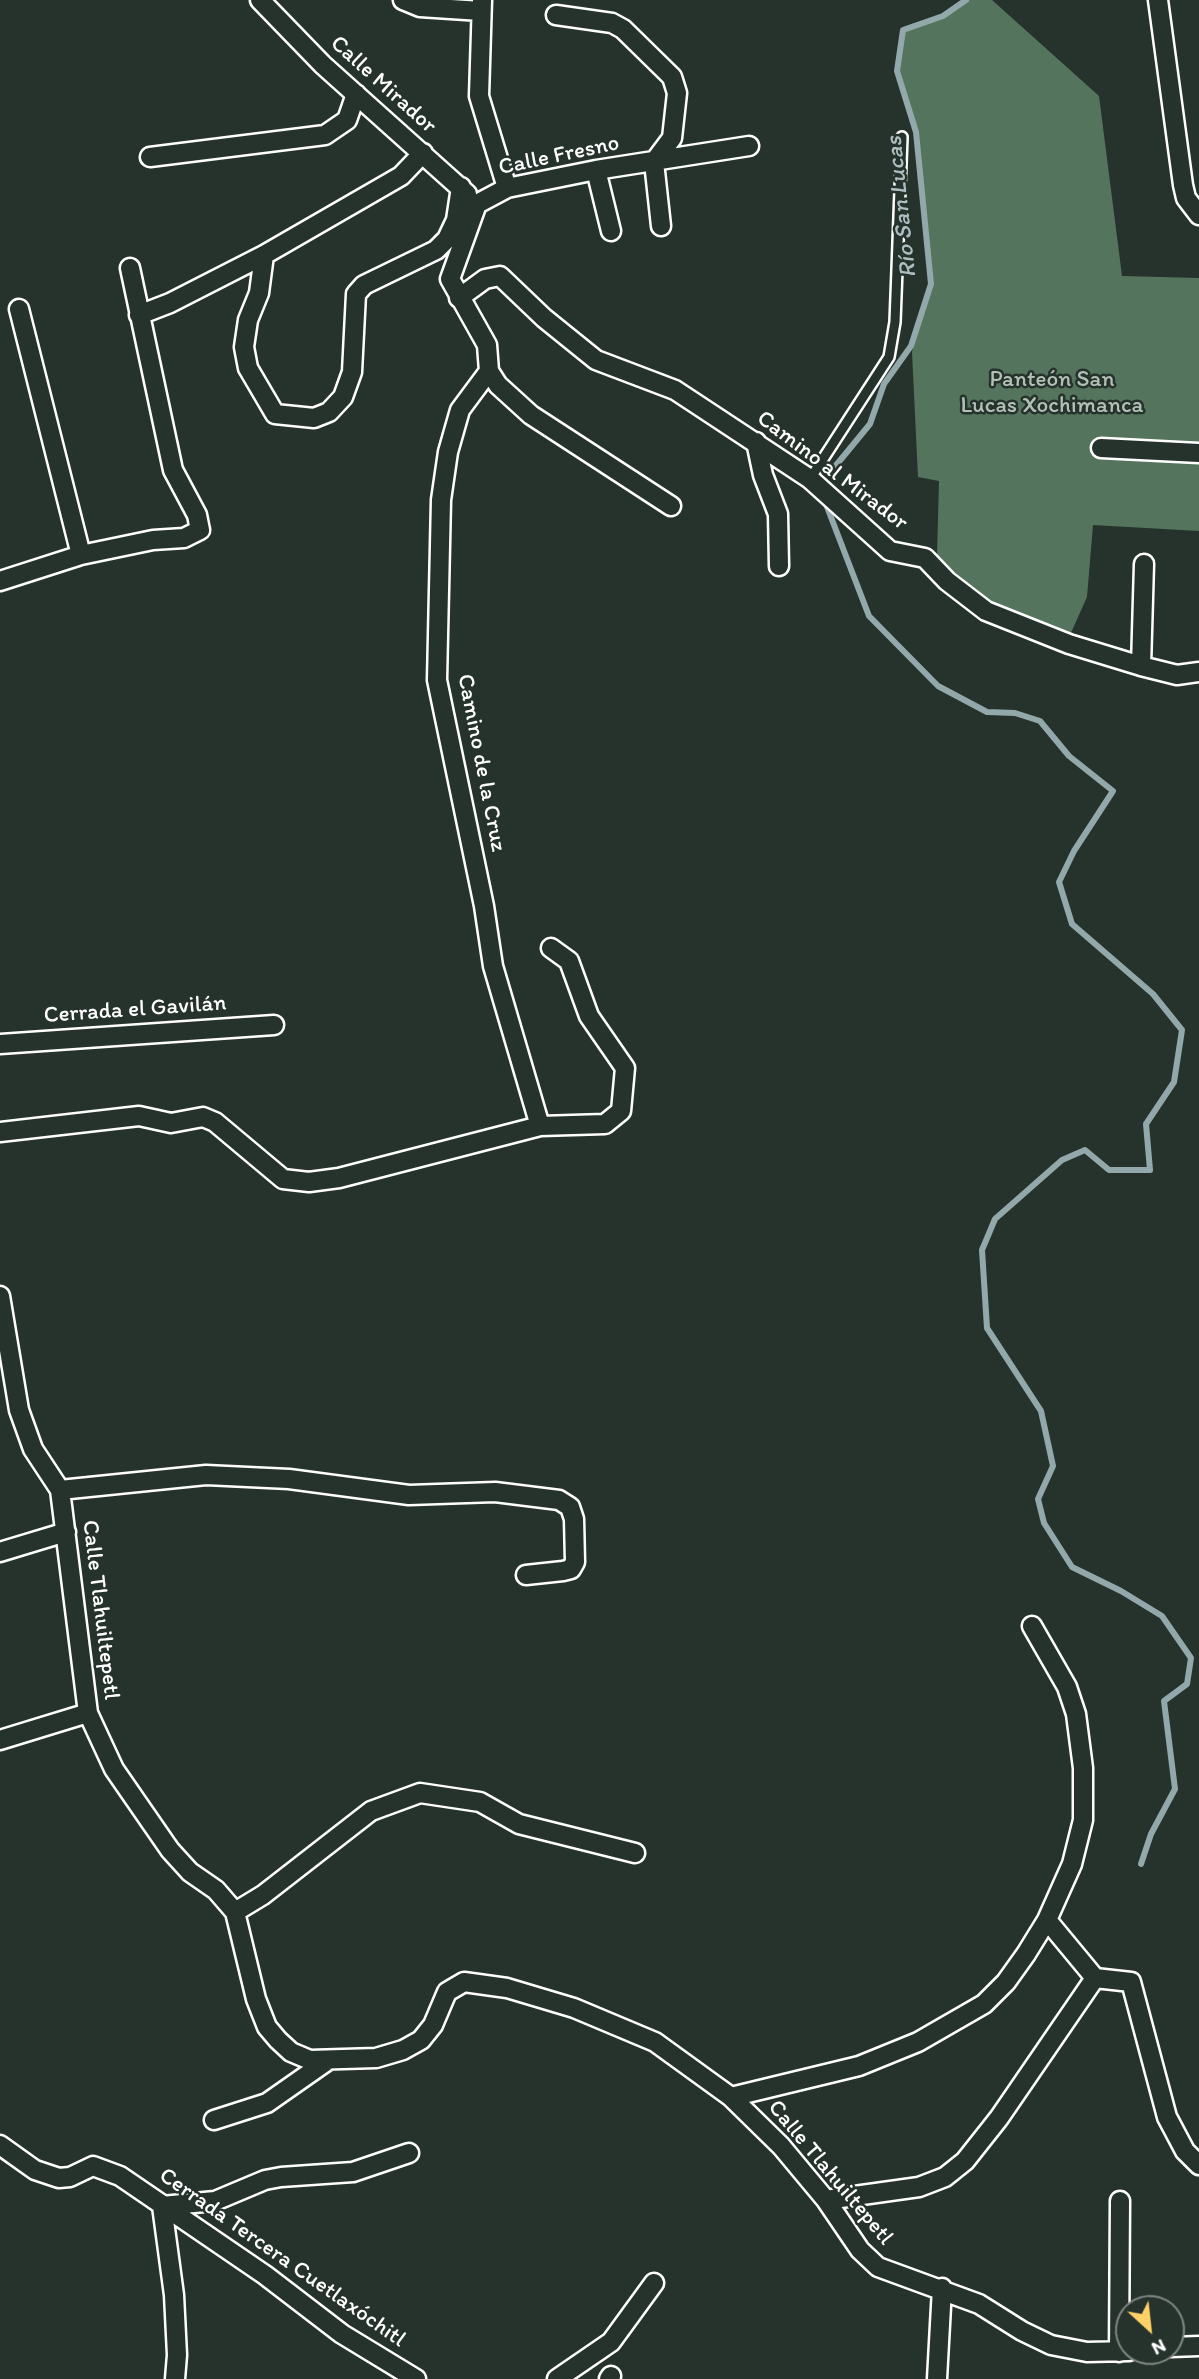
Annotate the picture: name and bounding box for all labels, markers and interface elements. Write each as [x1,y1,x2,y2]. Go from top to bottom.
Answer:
street label: Calle Mirador [324,30,442,140]
street label: Calle Fresno [496,130,622,182]
water label: Río San Lucas [880,135,924,279]
park label: Panteón San Lucas Xochimanca [961,366,1143,420]
street label: Camino al Mirador [751,405,913,537]
street label: Camino de la Cruz [450,672,512,854]
street label: Cerrada el Gavilán [43,990,227,1030]
street label: Calle Tlahuiltepetl [75,1518,125,1702]
street label: Calle Tlahuiltepetl [761,2095,899,2251]
street label: Cerrada Tercera Cuetlaxóchitl [153,2162,411,2354]
north arrow [1115,2295,1185,2365]
text: N [1148,2334,1170,2361]

